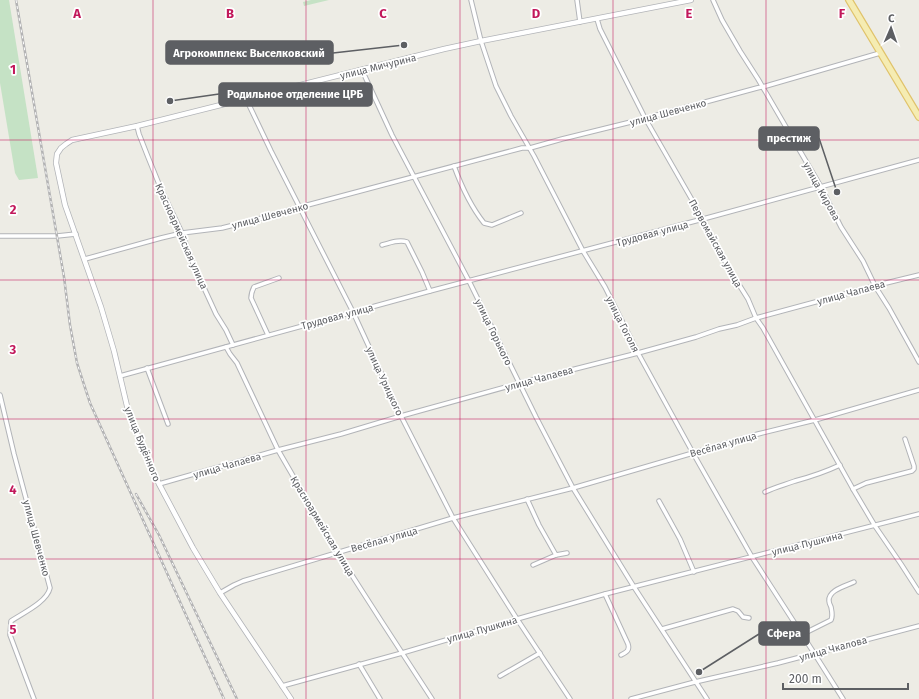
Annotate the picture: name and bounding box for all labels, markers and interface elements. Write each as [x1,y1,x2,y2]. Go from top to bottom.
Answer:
text: A [72,6,81,21]
text: B [226,6,234,21]
text: C [379,6,387,21]
text: D [532,6,541,21]
text: E [686,6,693,21]
text: F [839,6,846,21]
north arrow [871,8,911,48]
text: С [888,12,895,25]
callout: Агрокомплекс Выселковский [166,41,333,64]
text: Агрокомплекс Выселковский [172,47,325,60]
street label: улица Мичурина [339,52,418,82]
text: 1 [10,62,16,77]
callout: Родильное отделение ЦРБ [219,83,372,106]
text: Родильное отделение ЦРБ [227,88,364,101]
street label: улица Шевченко [629,97,708,129]
callout: престиж [759,127,819,150]
text: престиж [767,132,812,145]
street label: улица Кирова [800,160,842,223]
street label: Красноармейская улица [152,182,210,291]
street label: Первомайская улица [686,197,744,290]
street label: улица Шевченко [231,200,310,232]
text: 2 [10,202,17,217]
street label: Трудовая улица [615,219,690,249]
street label: улица Чапаева [816,278,887,308]
street label: улица Гоголя [603,294,641,355]
street label: улица Горького [472,297,514,368]
street label: Трудовая улица [300,302,375,332]
text: 3 [9,342,17,357]
street label: улица Урицкого [363,345,405,418]
street label: улица Чапаева [504,364,575,394]
street label: улица Будённого [122,405,164,484]
street label: Весёлая улица [688,429,758,460]
street label: улица Чапаева [192,451,262,481]
street label: Красноармейская улица [288,474,357,579]
text: 4 [9,482,17,497]
street label: улица Шевченко [20,499,52,578]
street label: Весёлая улица [349,524,419,555]
street label: улица Пушкина [771,529,844,559]
street label: улица Пушкина [446,614,519,646]
text: 5 [10,622,17,637]
callout: Сфера [759,622,809,645]
text: Сфера [767,627,801,640]
street label: улица Чкалова [798,634,868,664]
scale bar [783,665,908,691]
text: 200 m [789,672,822,686]

